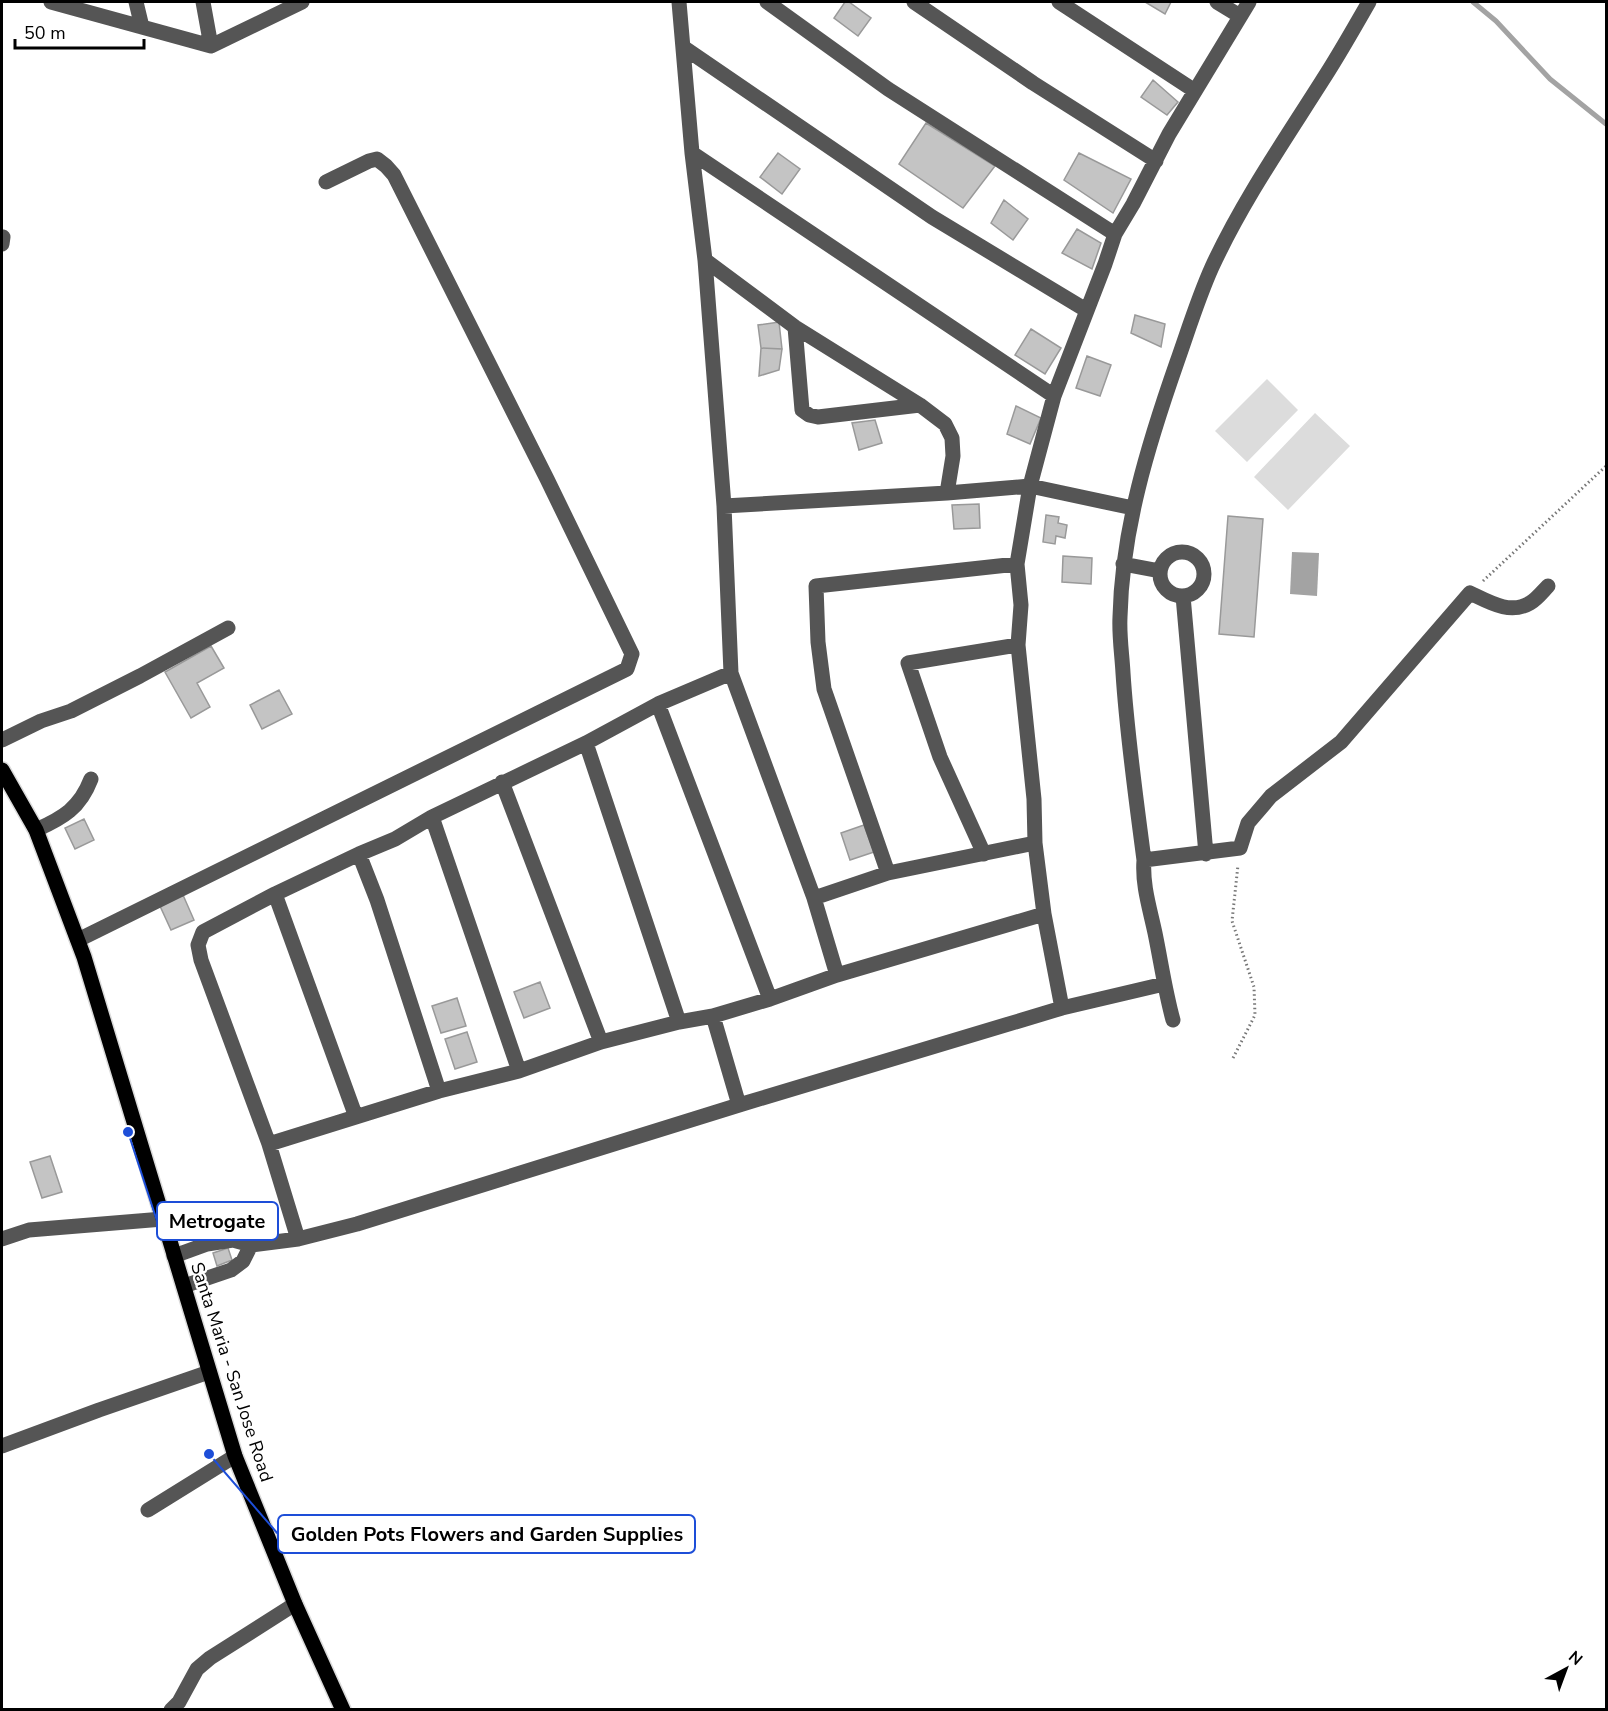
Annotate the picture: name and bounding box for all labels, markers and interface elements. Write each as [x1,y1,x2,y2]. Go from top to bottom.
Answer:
scale bar [15,12,144,50]
text: 50 m [24,21,66,45]
callout: Metrogate [157,1202,278,1240]
text: Metrogate [169,1208,265,1235]
street label: Santa Maria - San Jose Road [185,1259,279,1485]
callout: Golden Pots Flowers and Garden Supplies [278,1515,695,1553]
text: Golden Pots Flowers and Garden Supplies [291,1521,683,1548]
north arrow [1536,1639,1596,1699]
text: N [1563,1646,1587,1671]

